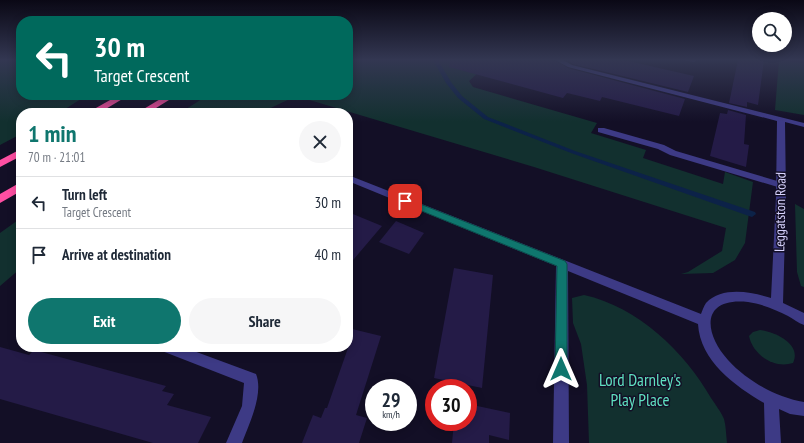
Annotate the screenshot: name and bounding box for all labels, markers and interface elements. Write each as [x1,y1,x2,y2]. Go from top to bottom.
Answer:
map controls [752,12,792,52]
button: search [752,12,792,52]
text: 30 m [94,28,145,65]
icon: left [28,32,80,84]
text: Target Crescent [94,64,189,87]
text: 1 min [28,118,76,149]
button: close [299,121,341,163]
text: 70 m · 21:01 [28,149,85,166]
street label: Leggatston Road [770,172,790,252]
pin [388,184,422,218]
text: Turn left [62,185,107,204]
icon: arrive [394,190,416,212]
icon: left [28,192,50,214]
text: 30 m [315,193,341,212]
text: Target Crescent [62,204,131,221]
icon: arrive [28,244,50,266]
text: Arrive at destination [62,245,171,264]
text: 40 m [315,245,341,264]
button: Exit [28,298,181,344]
button: Share [189,298,341,344]
position arrow [540,348,582,390]
park label: Lord Darnley's Play Place [599,369,681,411]
speed limit sign: 30 [425,379,477,431]
text: 29 [381,387,401,413]
text: km/h [382,408,400,421]

